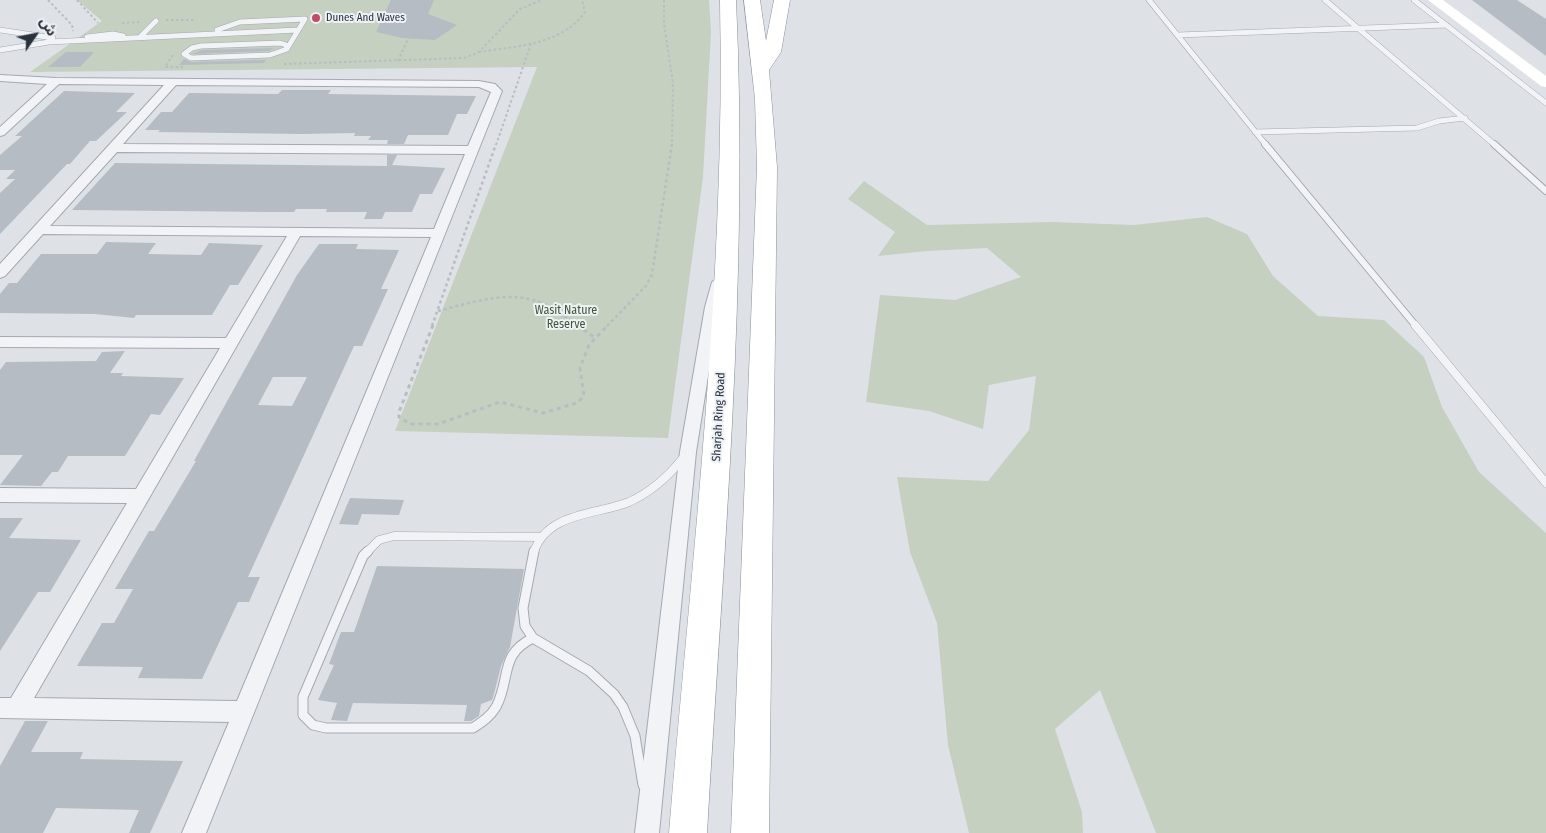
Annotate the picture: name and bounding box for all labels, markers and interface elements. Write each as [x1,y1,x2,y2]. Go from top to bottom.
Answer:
north arrow [10,10,60,60]
place label: Dunes And Waves [326,11,405,25]
marker: Dunes And Waves [310,12,322,24]
text: ش [36,14,60,39]
park label: Wasit Nature Reserve [535,304,597,332]
street label: Sharjah Ring Road [709,372,729,462]

